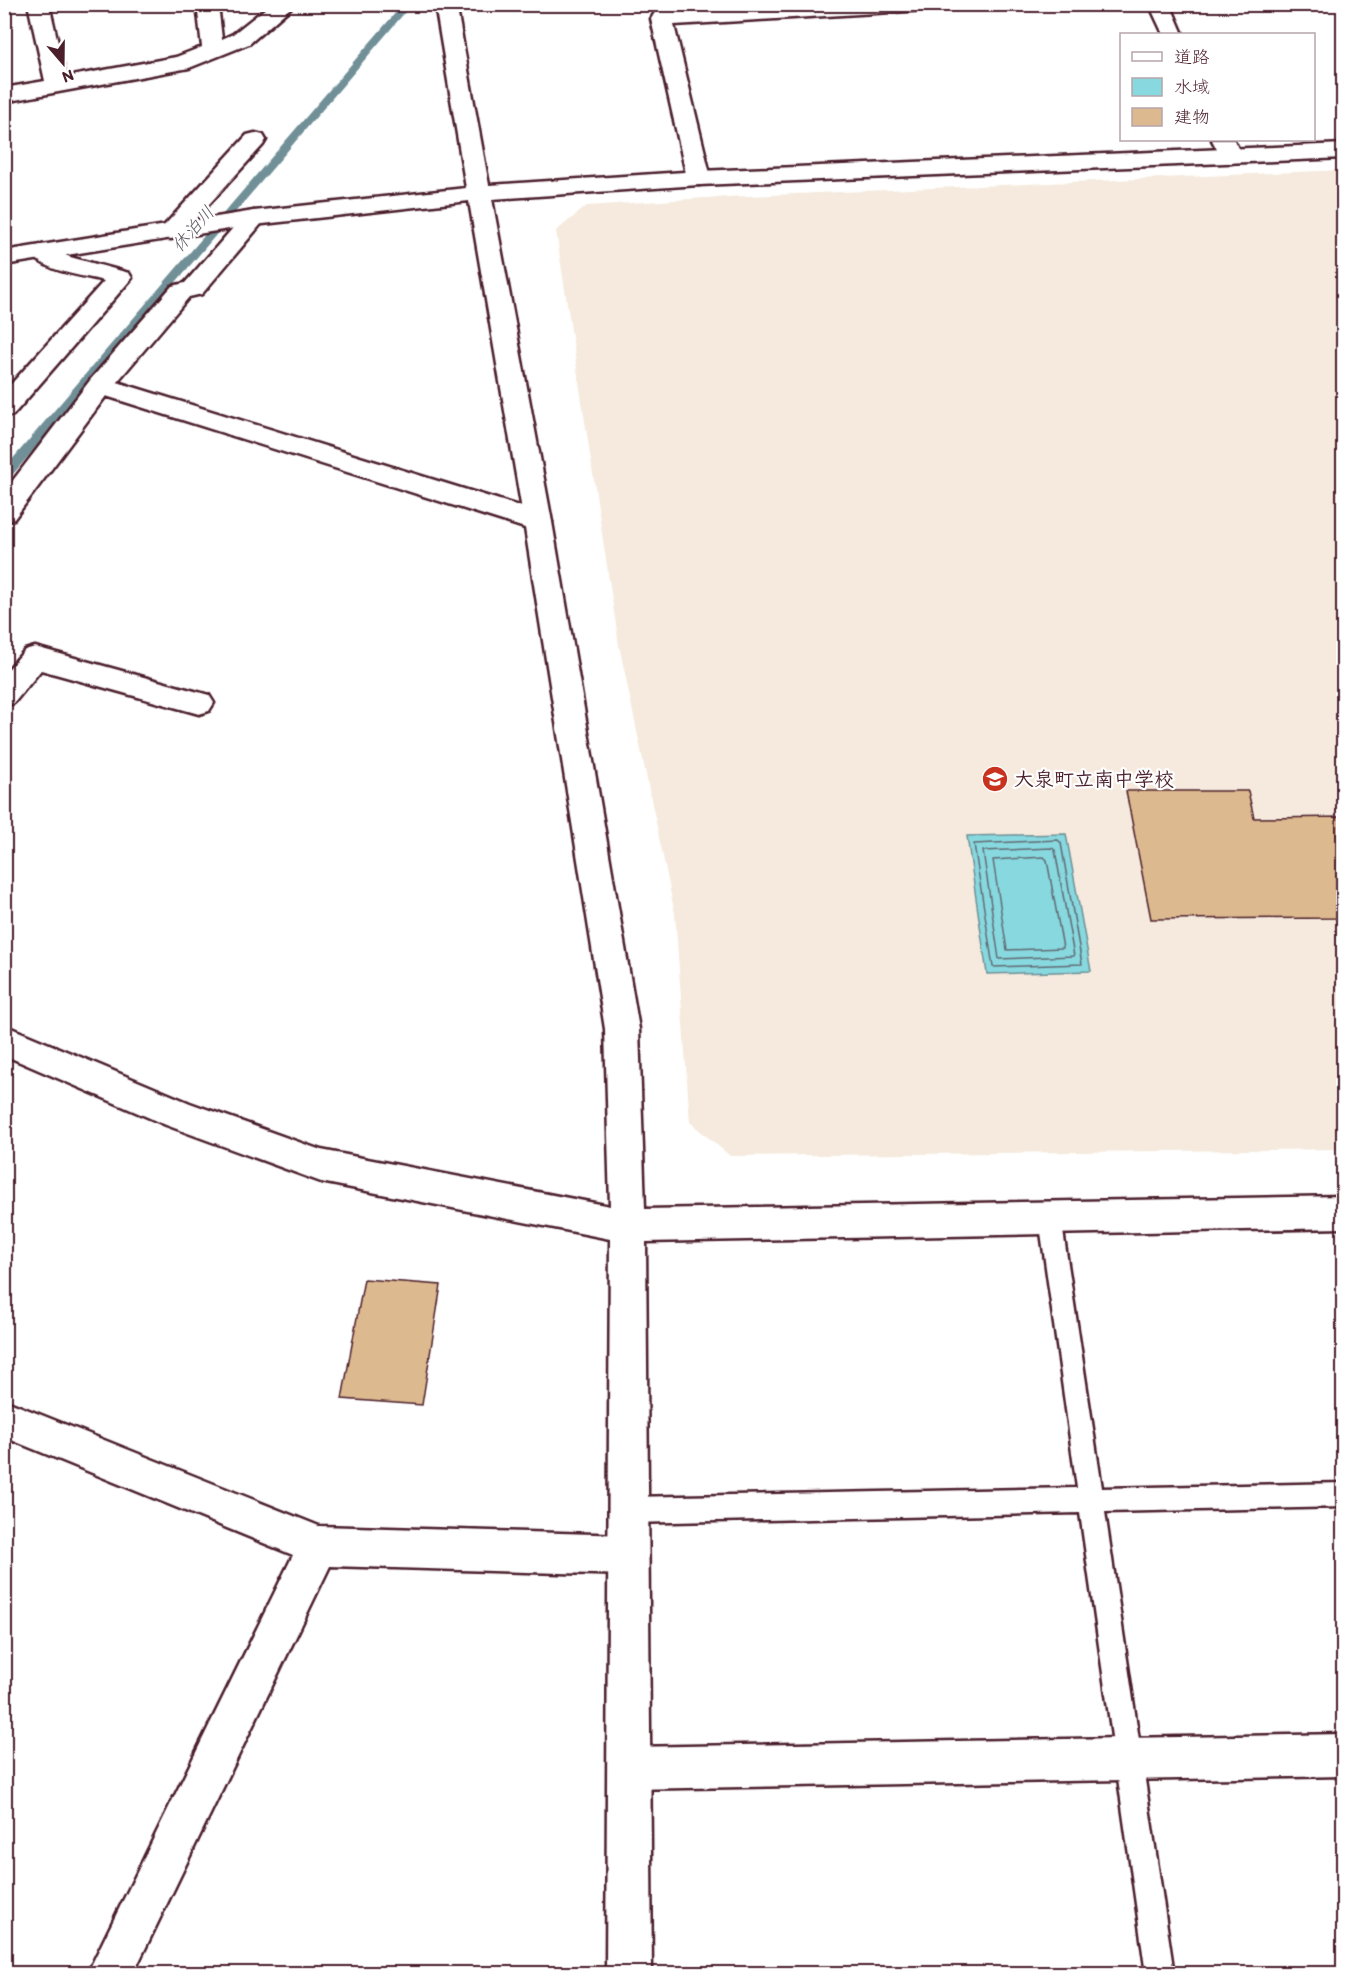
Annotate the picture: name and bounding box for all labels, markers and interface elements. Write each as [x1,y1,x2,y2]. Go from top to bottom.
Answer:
north arrow [33,33,93,93]
legend [1120,33,1315,141]
text: 道路 [1174,46,1210,68]
text: N [60,66,76,87]
text: 水域 [1174,76,1210,98]
text: 建物 [1174,106,1210,128]
water label: 休泊川 [167,201,219,257]
school or university icon: 大泉町立南中学校 [980,764,1010,794]
place label: 大泉町立南中学校 [1014,767,1174,791]

